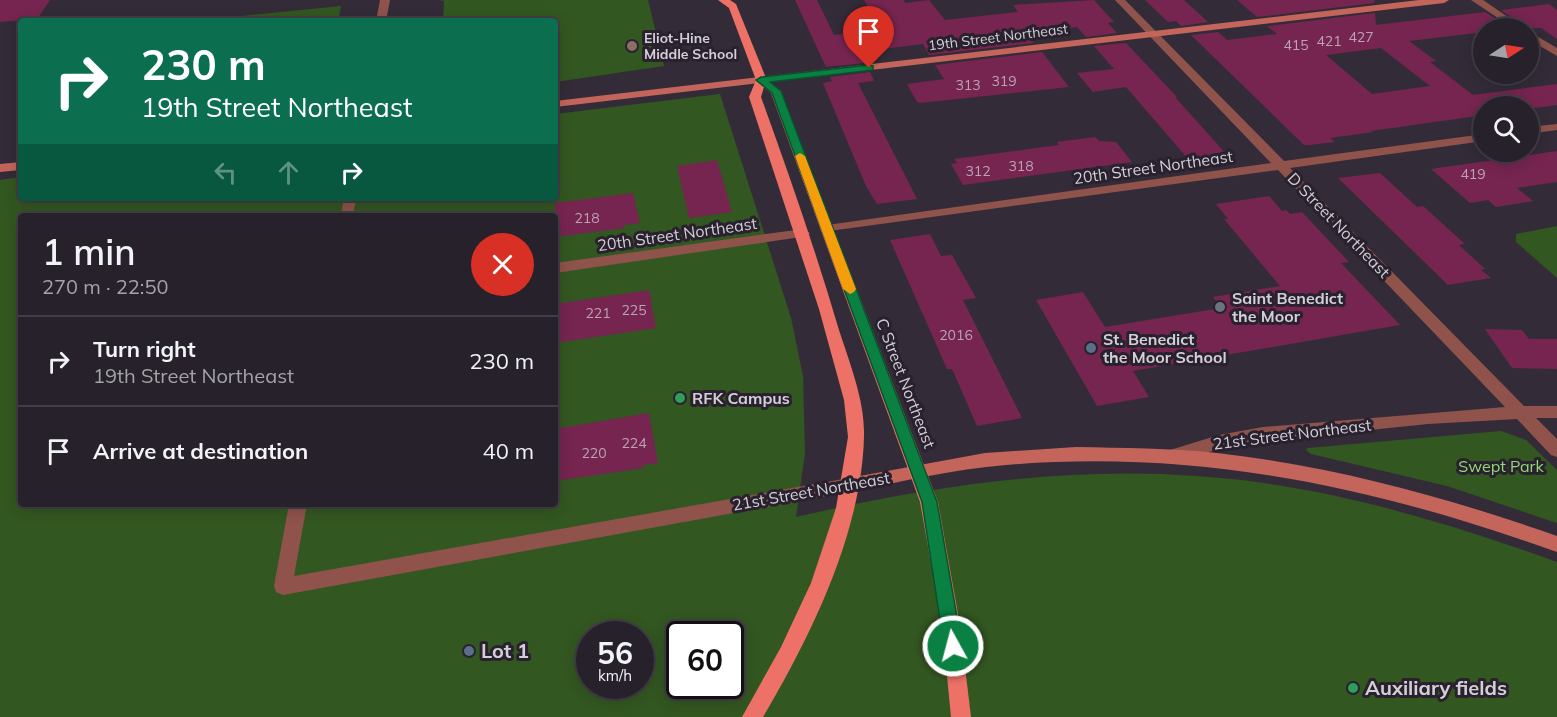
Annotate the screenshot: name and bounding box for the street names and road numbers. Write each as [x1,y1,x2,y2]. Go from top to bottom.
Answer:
street label: 19th Street Northeast [927,19,1069,55]
street label: 20th Street Northeast [1072,146,1234,188]
street label: D Street Northeast [1284,168,1395,282]
street label: 20th Street Northeast [596,213,758,255]
street label: C Street Northeast [872,315,940,451]
street label: 21st Street Northeast [1212,414,1373,454]
street label: 21st Street Northeast [731,467,892,515]

